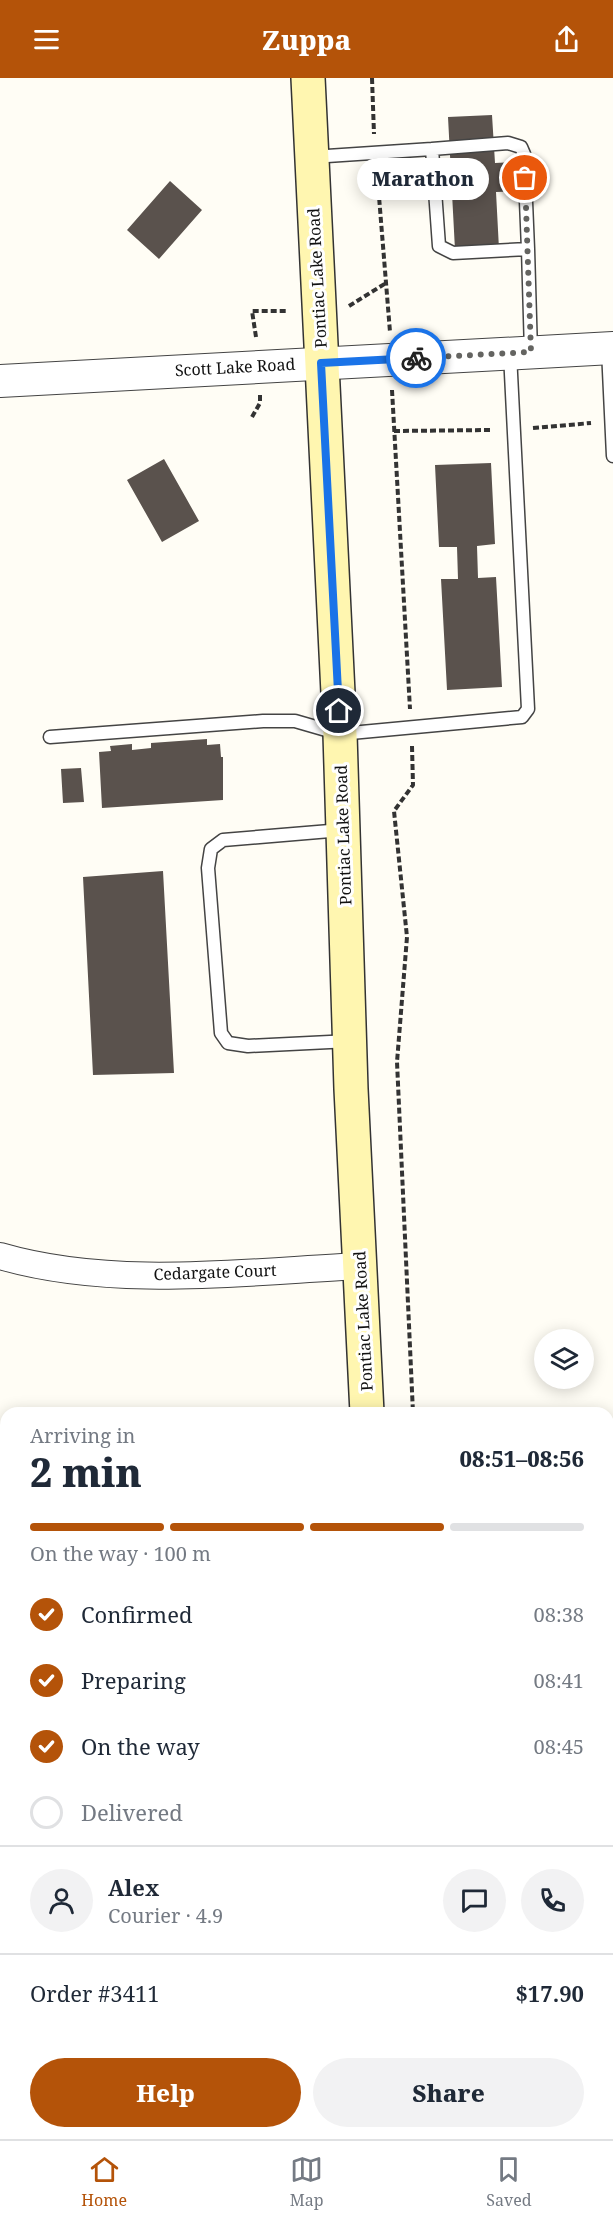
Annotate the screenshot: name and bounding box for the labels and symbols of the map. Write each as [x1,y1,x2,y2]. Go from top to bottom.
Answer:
pin [499,152,550,203]
callout: Marathon [357,157,489,199]
street label: Pontiac Lake Road [302,207,332,349]
courier [386,328,446,388]
street label: Scott Lake Road [174,353,296,381]
pin [313,685,364,736]
street label: Pontiac Lake Road [330,764,356,905]
street label: Pontiac Lake Road [348,1250,378,1392]
street label: Cedargate Court [153,1259,277,1285]

